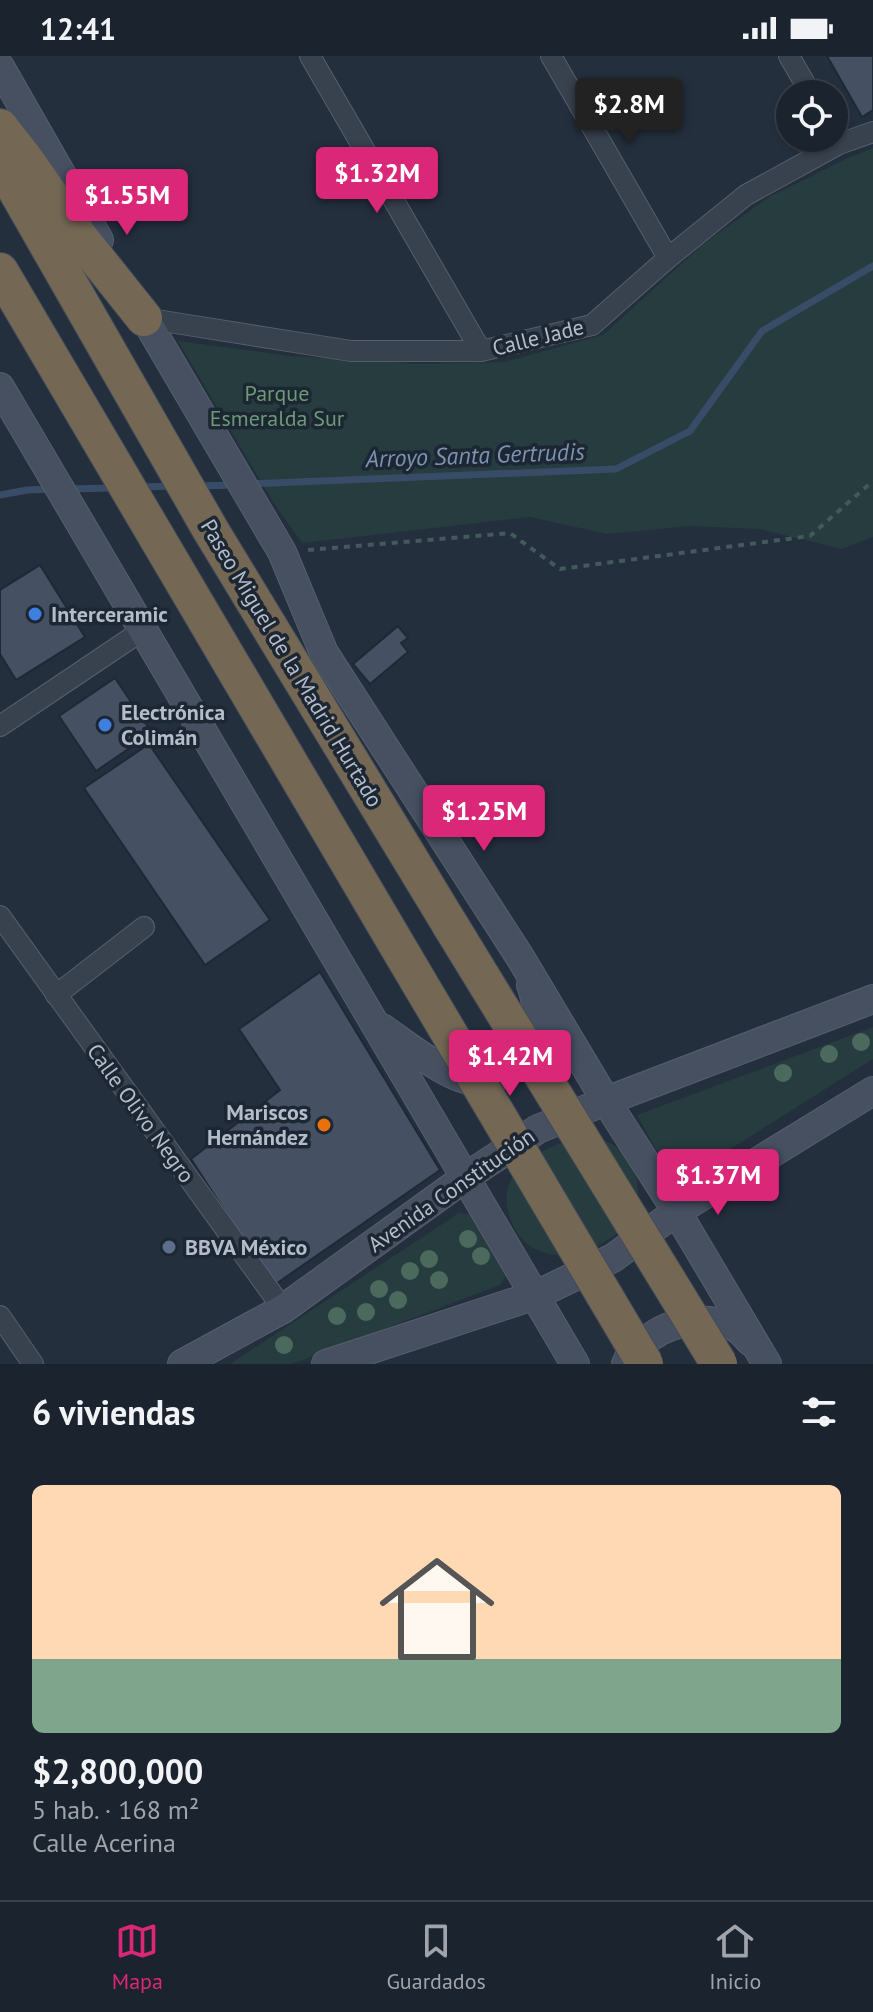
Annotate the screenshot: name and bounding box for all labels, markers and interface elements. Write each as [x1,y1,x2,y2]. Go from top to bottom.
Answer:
text: 12:41 [40,9,116,48]
pin: $2.8M [573,78,685,146]
map controls [776,80,848,152]
button: locate [776,80,848,152]
text: $2.8M [593,87,665,120]
pin: $1.32M [312,147,442,215]
text: $1.32M [334,156,420,189]
pin: $1.55M [62,169,192,237]
text: $1.55M [84,178,170,211]
street label: Calle Jade [489,312,587,362]
park label: Parque Esmeralda Sur [210,379,345,432]
water label: Arroyo Santa Gertrudis [364,436,586,474]
street label: Paseo Miguel de la Madrid Hurtado [195,514,389,812]
place label: Interceramic [51,600,168,628]
marker: Interceramic [26,605,44,623]
place label: Electrónica Colimán [121,698,225,751]
marker: Electrónica Colimán [96,716,114,734]
pin: $1.25M [419,785,549,853]
text: $1.25M [441,794,527,827]
pin: $1.42M [445,1030,575,1098]
street label: Calle Olivo Negro [81,1038,201,1188]
text: $1.42M [467,1039,553,1072]
place label: Mariscos Hernández [207,1098,308,1151]
marker: Mariscos Hernández [315,1116,333,1134]
street label: Avenida Constitución [362,1122,540,1258]
pin: $1.37M [653,1149,783,1217]
text: $1.37M [675,1158,761,1191]
place label: BBVA México [185,1233,308,1261]
marker: BBVA México [160,1238,178,1256]
text: 6 viviendas [32,1390,195,1434]
icon: filters [797,1390,841,1434]
icon: home [365,1537,509,1681]
text: $2,800,000 [32,1749,203,1793]
text: 5 hab. · 168 m² [32,1793,199,1826]
text: Calle Acerina [32,1826,176,1859]
tab: Mapa [112,1919,163,1995]
tab: Guardados [386,1919,486,1995]
tab: Inicio [709,1919,761,1995]

